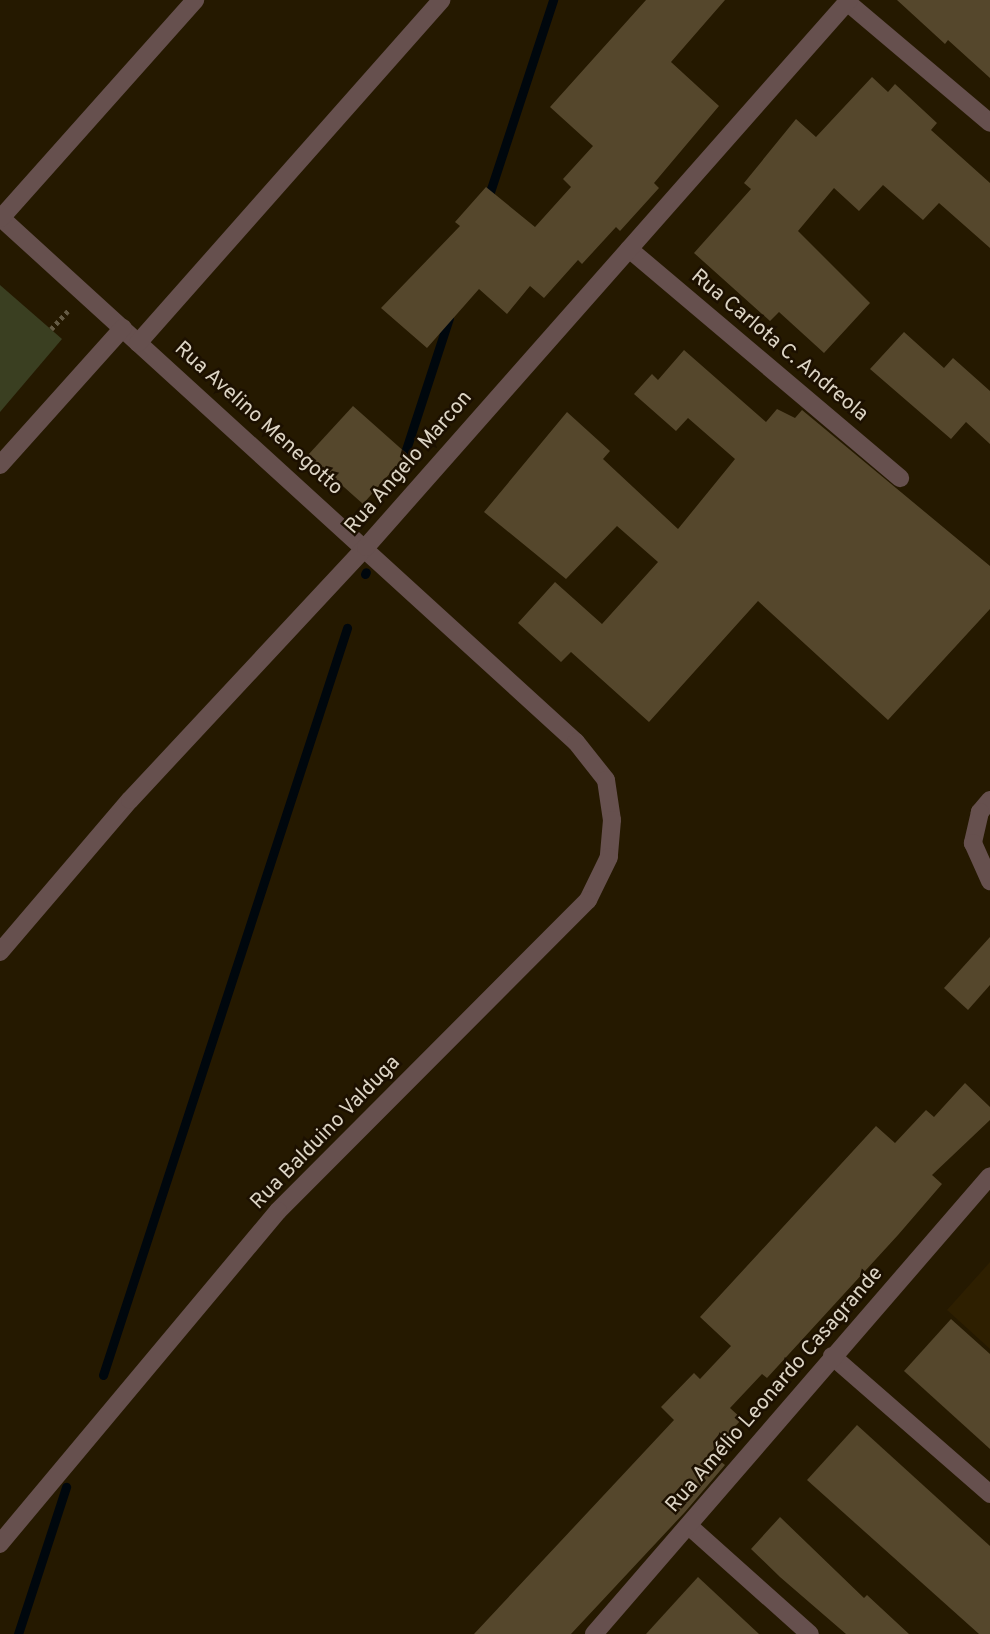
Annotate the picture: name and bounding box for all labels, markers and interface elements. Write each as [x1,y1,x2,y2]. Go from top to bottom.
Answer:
street label: Rua Carlota C. Andreola [685,264,873,428]
street label: Rua Avelino Menegotto [168,336,348,502]
street label: Rua Angelo Marcon [340,386,478,540]
street label: Rua Balduino Valduga [246,1050,406,1216]
street label: Rua Amélio Leonardo Casagrande [661,1261,889,1519]

